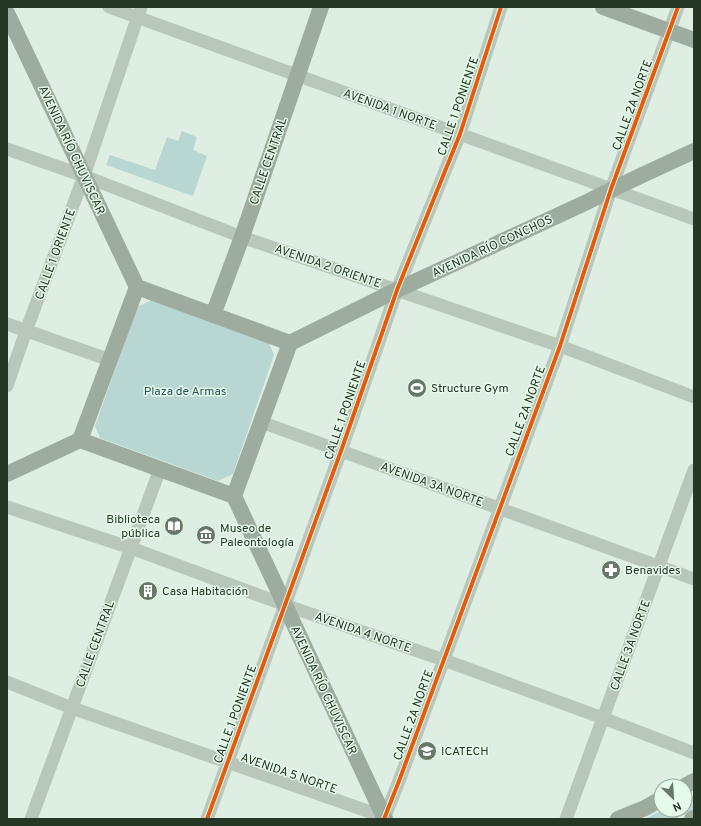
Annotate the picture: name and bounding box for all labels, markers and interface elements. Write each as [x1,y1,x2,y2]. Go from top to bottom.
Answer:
street label: CALLE 1 PONIENTE [434,55,483,158]
street label: CALLE 2A NORTE [609,58,657,153]
street label: AVENIDA RÍO CHUVISCAR [34,83,108,218]
street label: AVENIDA 1 NORTE [341,86,438,134]
street label: CALLE CENTRAL [247,115,291,207]
street label: CALLE 1 ORIENTE [32,207,80,302]
street label: AVENIDA RÍO CONCHOS [430,212,555,282]
street label: AVENIDA 2 ORIENTE [272,241,383,293]
street label: CALLE 1 PONIENTE [321,359,370,462]
street label: CALLE 2A NORTE [502,364,550,459]
sports icon: Structure Gym [406,377,428,399]
place label: Structure Gym [431,381,509,397]
park label: Plaza de Armas [144,384,226,400]
street label: AVENIDA 3A NORTE [378,459,485,511]
place label: Biblioteca pública [106,512,160,542]
library icon: Biblioteca pública [163,515,185,537]
place label: Museo de Paleontología [220,521,294,551]
museum icon: Museo de Paleontología [195,524,217,546]
pharmacy icon: Benavides [600,559,622,581]
place label: Benavides [625,563,681,579]
building icon: Casa Habitación [137,580,159,602]
place label: Casa Habitación [162,584,248,600]
street label: CALLE CENTRAL [73,598,119,690]
street label: CALLE 3A NORTE [607,598,655,693]
street label: AVENIDA 4 NORTE [312,609,413,657]
street label: AVENIDA RÍO CHUVISCAR [286,623,360,758]
street label: CALLE 1 PONIENTE [211,663,261,766]
street label: CALLE 2A NORTE [390,668,438,763]
school or university icon: ICATECH [416,740,438,762]
place label: ICATECH [441,744,489,760]
street label: AVENIDA 5 NORTE [238,750,339,798]
north arrow [653,778,693,818]
text: N [670,798,683,814]

